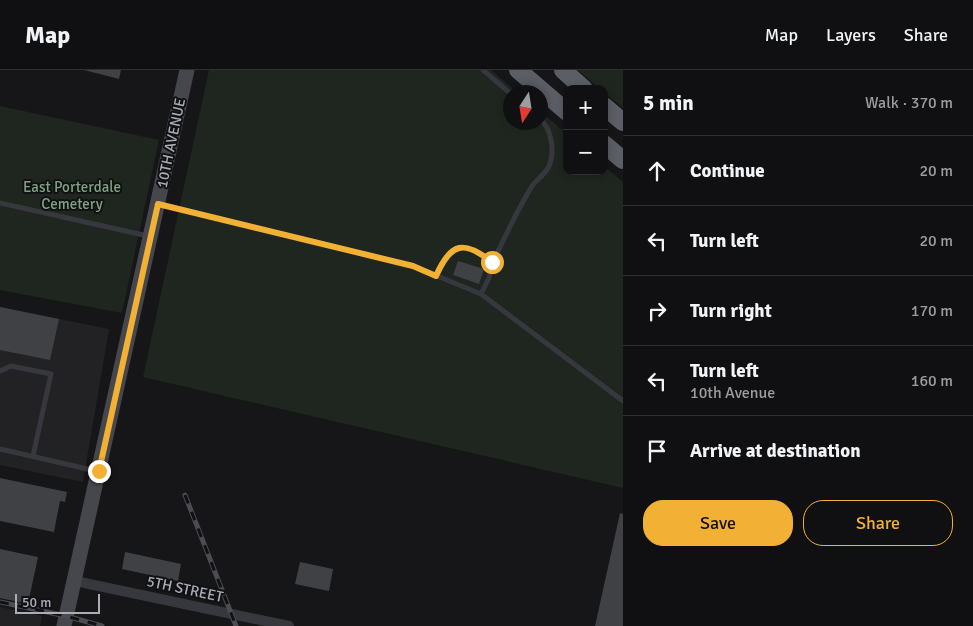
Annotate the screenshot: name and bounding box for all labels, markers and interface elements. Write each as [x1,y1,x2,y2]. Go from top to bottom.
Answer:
text: Map [25,20,70,50]
text: Map [765,24,798,46]
text: Layers [826,24,876,46]
text: Share [904,24,948,46]
north arrow [503,85,548,130]
map controls [563,85,608,175]
button: + [563,85,608,130]
text: 5 min [643,90,694,116]
text: Walk · 370 m [865,93,953,113]
street label: 10TH AVENUE [153,97,189,189]
button: − [563,130,608,175]
icon: ahead [643,157,671,185]
text: Continue [690,159,765,183]
text: 20 m [919,161,953,181]
park label: East Porterdale Cemetery [23,178,121,213]
icon: left [643,227,671,255]
text: Turn left [690,229,759,253]
text: 20 m [919,231,953,251]
route start [481,251,504,274]
icon: right [643,297,671,325]
text: Turn right [690,299,772,323]
text: 170 m [911,301,953,321]
text: Turn left [690,359,759,383]
icon: left [643,367,671,395]
text: 160 m [911,371,953,391]
text: 10th Avenue [690,383,775,403]
icon: arrive [643,437,671,465]
text: Arrive at destination [690,439,861,463]
route end [88,460,111,483]
button: Save [643,500,793,546]
button: Share [803,500,953,546]
street label: 5TH STREET [145,572,225,606]
scale bar [15,591,100,614]
text: 50 m [22,594,51,611]

